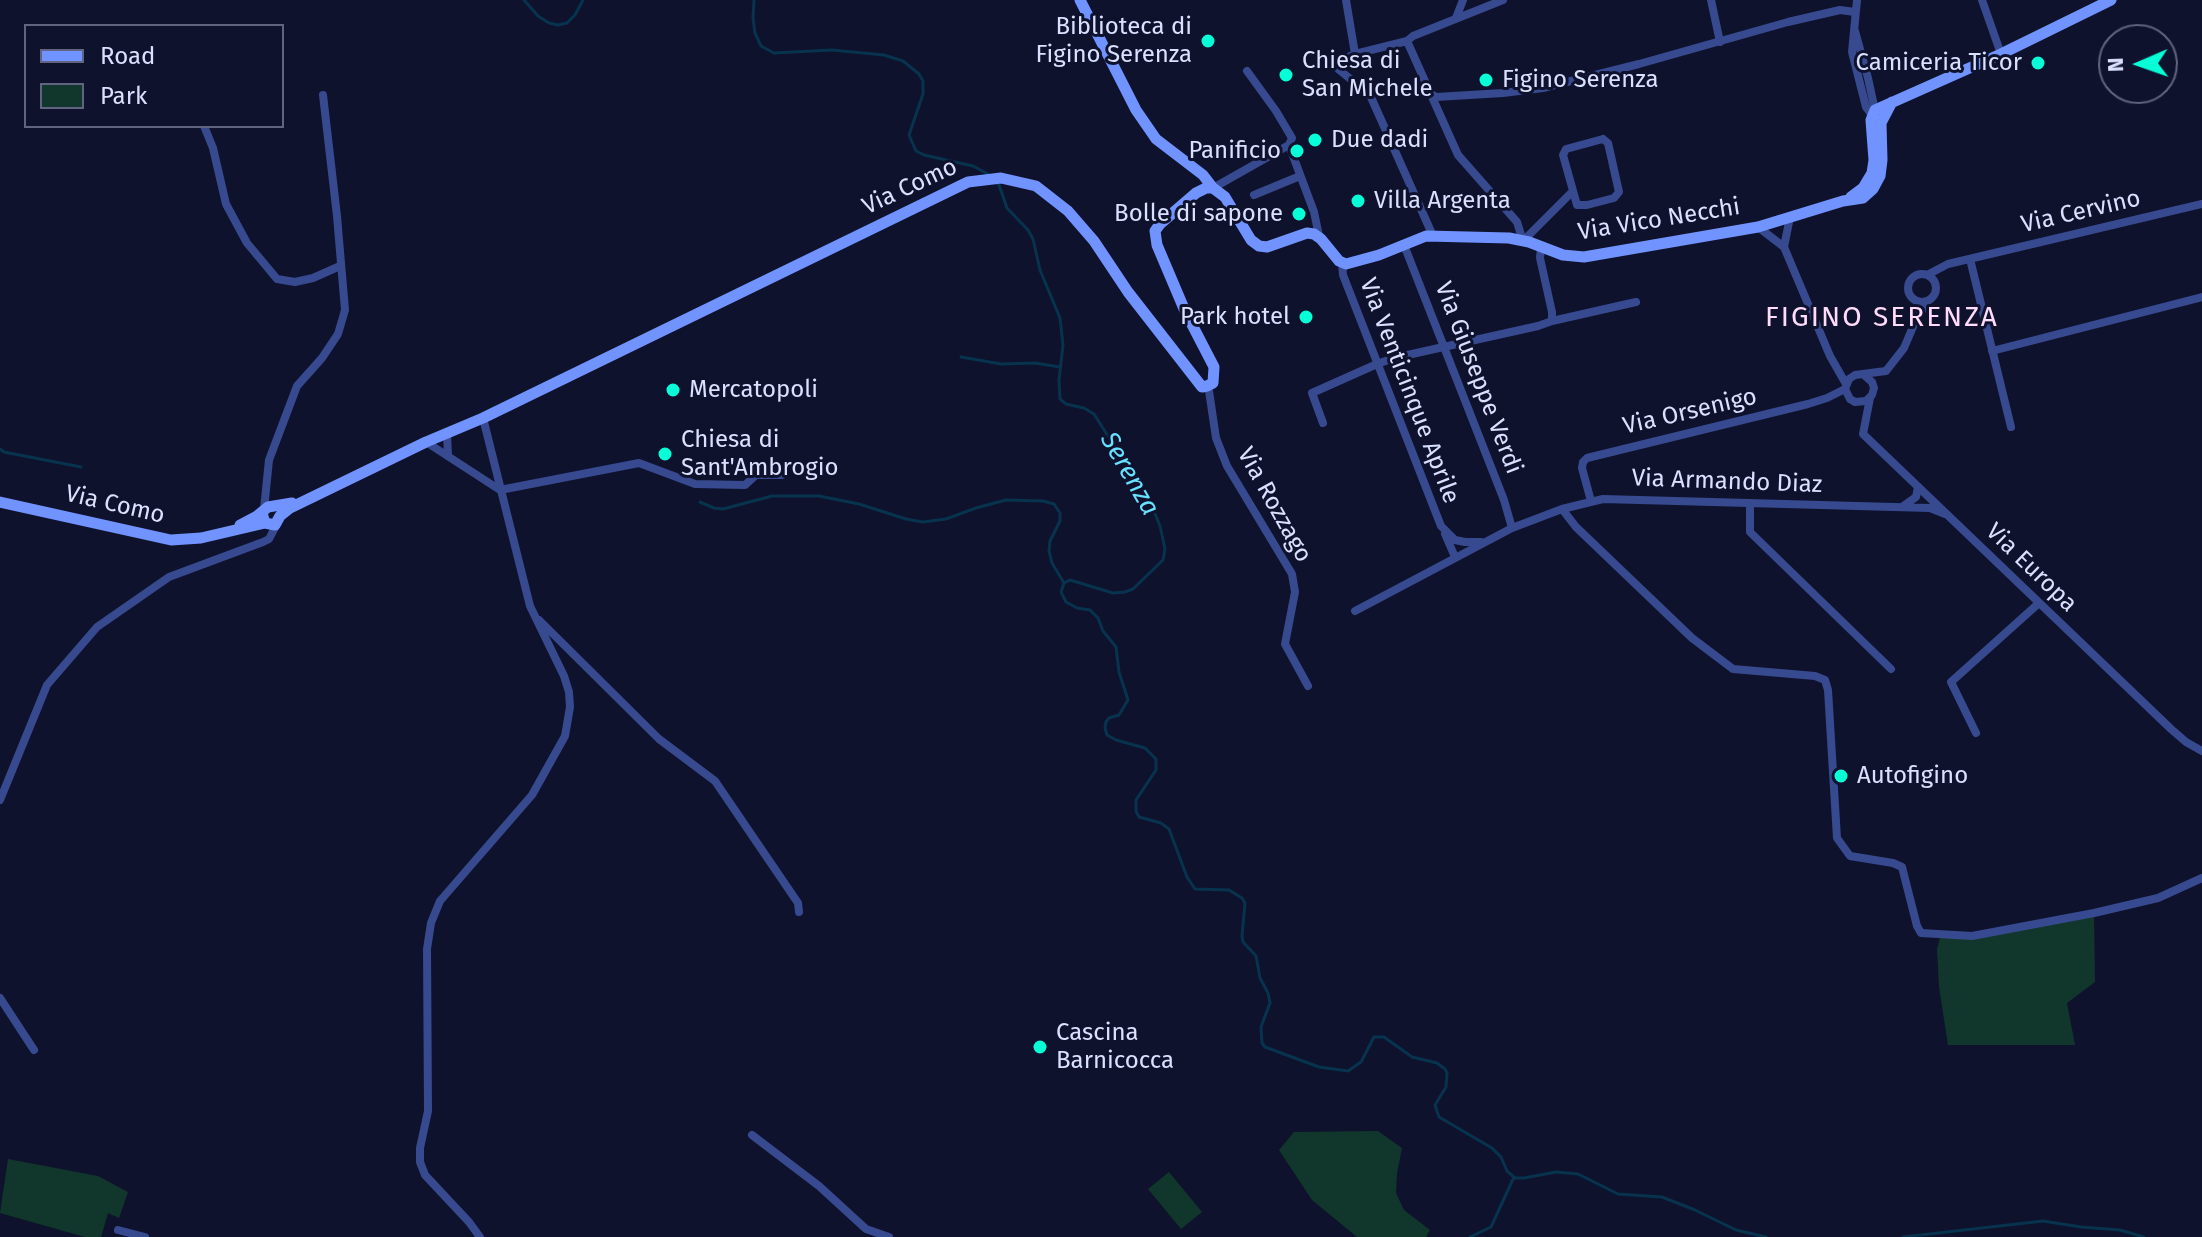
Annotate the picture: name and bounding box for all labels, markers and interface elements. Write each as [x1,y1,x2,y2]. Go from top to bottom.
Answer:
place label: Biblioteca di Figino Serenza [1036,13,1192,69]
legend [24,24,284,128]
north arrow [2098,24,2178,104]
marker: Biblioteca di Figino Serenza [1199,32,1217,50]
text: Road [100,42,155,70]
place label: Chiesa di San Michele [1302,47,1433,103]
place label: Camiceria Ticor [1855,49,2022,77]
marker: Camiceria Ticor [2029,54,2047,72]
text: N [2102,57,2129,73]
marker: Chiesa di San Michele [1277,66,1295,84]
place label: Figino Serenza [1502,66,1658,94]
marker: Figino Serenza [1477,71,1495,89]
text: Park [100,82,147,110]
place label: Due dadi [1331,126,1428,154]
marker: Due dadi [1306,131,1324,149]
place label: Panificio [1188,137,1281,165]
marker: Panificio [1288,142,1306,160]
street label: Via Como [858,153,962,221]
street label: Via Cervino [2019,184,2143,240]
place label: Villa Argenta [1374,187,1511,215]
marker: Villa Argenta [1349,192,1367,210]
street label: Via Vico Necchi [1576,193,1742,247]
place label: Bolle di sapone [1114,200,1283,228]
marker: Bolle di sapone [1290,205,1308,223]
street label: Via Venticinque Aprile [1353,274,1465,508]
street label: Via Giuseppe Verdi [1428,278,1528,478]
district label: FIGINO SERENZA [1765,301,1999,335]
place label: Park hotel [1180,303,1290,331]
marker: Park hotel [1297,308,1315,326]
place label: Mercatopoli [689,376,818,404]
marker: Mercatopoli [664,381,682,399]
street label: Via Orsenigo [1620,383,1760,441]
place label: Chiesa di Sant'Ambrogio [681,426,838,482]
water label: Serenza [1093,427,1165,521]
street label: Via Rozzago [1231,442,1317,568]
marker: Chiesa di Sant'Ambrogio [656,445,674,463]
street label: Via Armando Diaz [1631,464,1823,500]
street label: Via Como [63,480,167,530]
street label: Via Europa [1979,517,2083,619]
place label: Autofigino [1857,762,1968,790]
marker: Autofigino [1832,767,1850,785]
place label: Cascina Barnicocca [1056,1019,1174,1075]
marker: Cascina Barnicocca [1031,1038,1049,1056]

